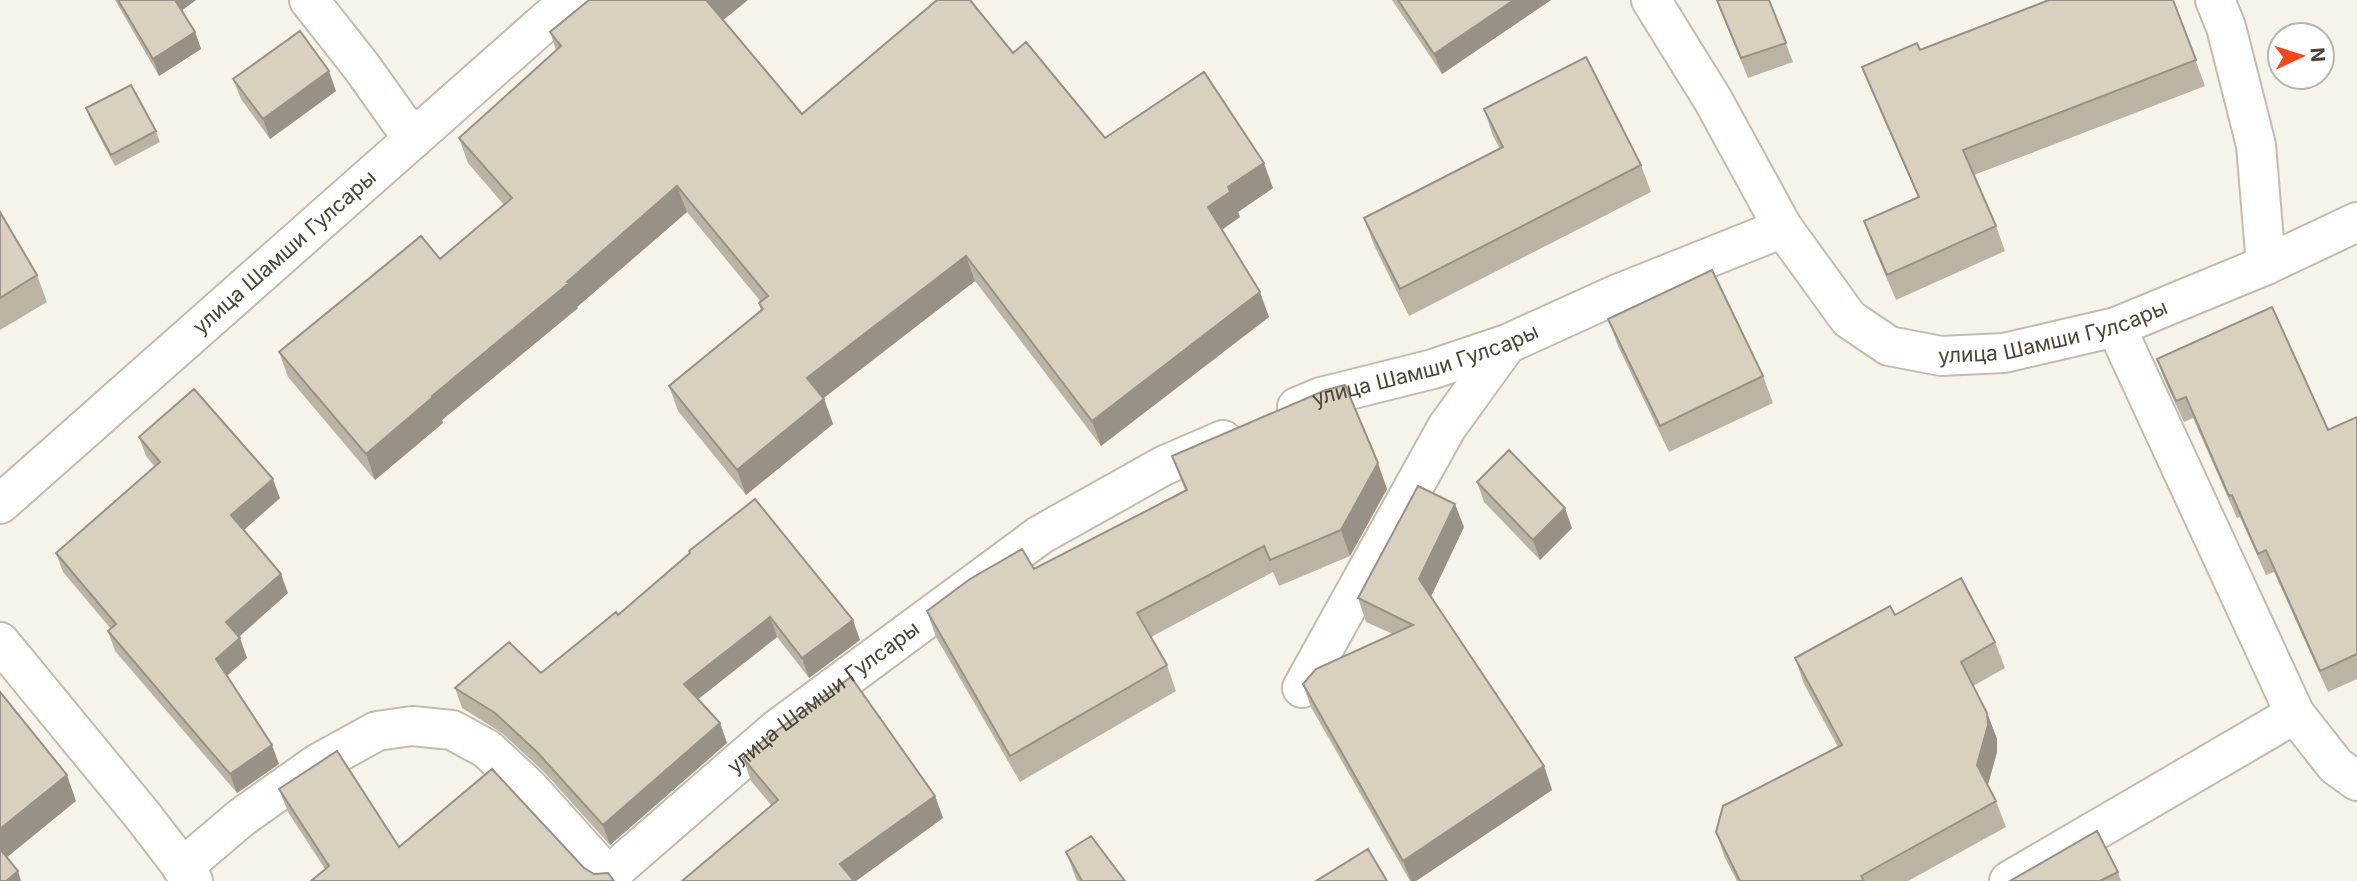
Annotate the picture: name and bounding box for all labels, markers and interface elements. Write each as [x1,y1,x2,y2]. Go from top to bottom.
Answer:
north arrow [2266,21,2336,91]
text: N [2305,47,2329,63]
street label: улица Шамши Гулсары [188,165,381,339]
street label: улица Шамши Гулсары [1937,294,2171,368]
street label: улица Шамши Гулсары [1308,318,1542,411]
street label: улица Шамши Гулсары [722,615,924,779]

